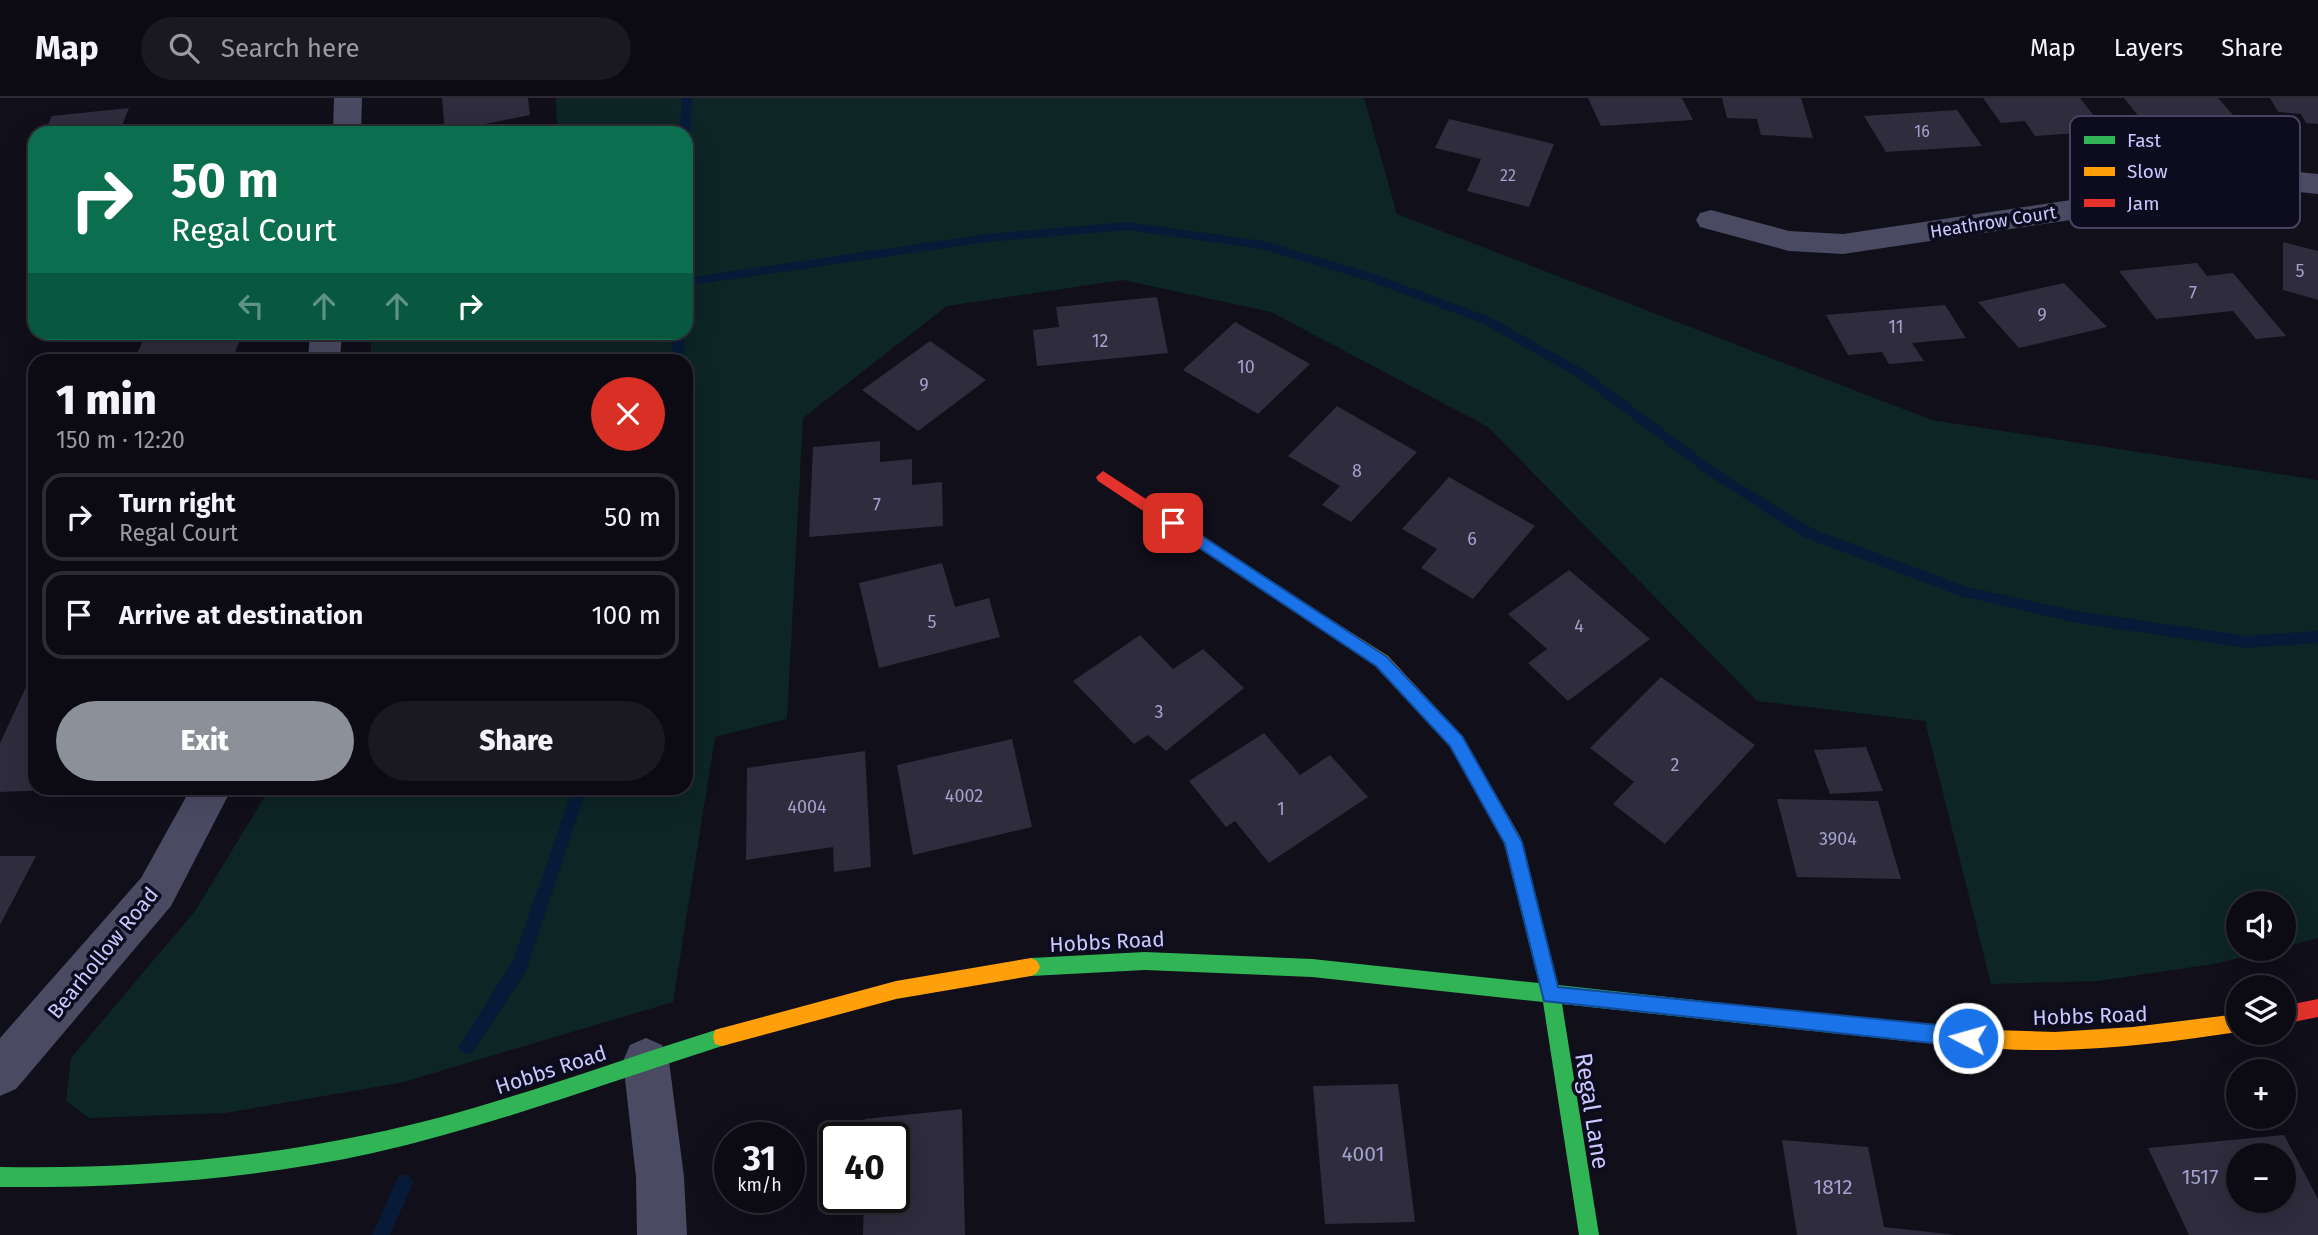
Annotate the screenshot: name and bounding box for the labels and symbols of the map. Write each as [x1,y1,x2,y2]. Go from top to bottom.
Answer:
legend [2070,116,2300,228]
house number: 16 [1914,122,1930,141]
text: Fast [2127,129,2161,152]
text: Slow [2127,160,2168,183]
house number: 22 [1500,166,1516,185]
text: Jam [2127,192,2159,215]
street label: Heathrow Court [1928,201,2058,243]
house number: 5 [2295,260,2305,282]
house number: 7 [2189,282,2197,304]
house number: 9 [2037,304,2047,326]
house number: 11 [1888,316,1904,338]
house number: 12 [1092,330,1108,352]
house number: 10 [1237,356,1255,378]
house number: 9 [919,374,929,396]
house number: 8 [1352,460,1362,482]
pin [1143,493,1203,553]
house number: 7 [873,494,881,516]
house number: 6 [1467,528,1477,550]
house number: 5 [927,611,937,633]
house number: 4 [1574,615,1584,637]
house number: 3 [1155,701,1163,723]
house number: 2 [1671,754,1680,776]
house number: 4002 [945,785,983,807]
house number: 4004 [787,796,827,818]
house number: 1 [1277,798,1285,820]
house number: 3904 [1819,828,1857,850]
street label: Bearhollow Road [42,882,164,1024]
street label: Hobbs Road [1049,926,1165,958]
position arrow [1931,1001,2005,1075]
street label: Hobbs Road [2032,1001,2148,1031]
street label: Hobbs Road [492,1040,610,1100]
street label: Regal Lane [1569,1051,1615,1171]
speed limit sign: 40 [819,1122,910,1213]
house number: 4001 [1341,1141,1385,1167]
house number: 1517 [2182,1164,2218,1190]
house number: 1812 [1813,1174,1853,1200]

